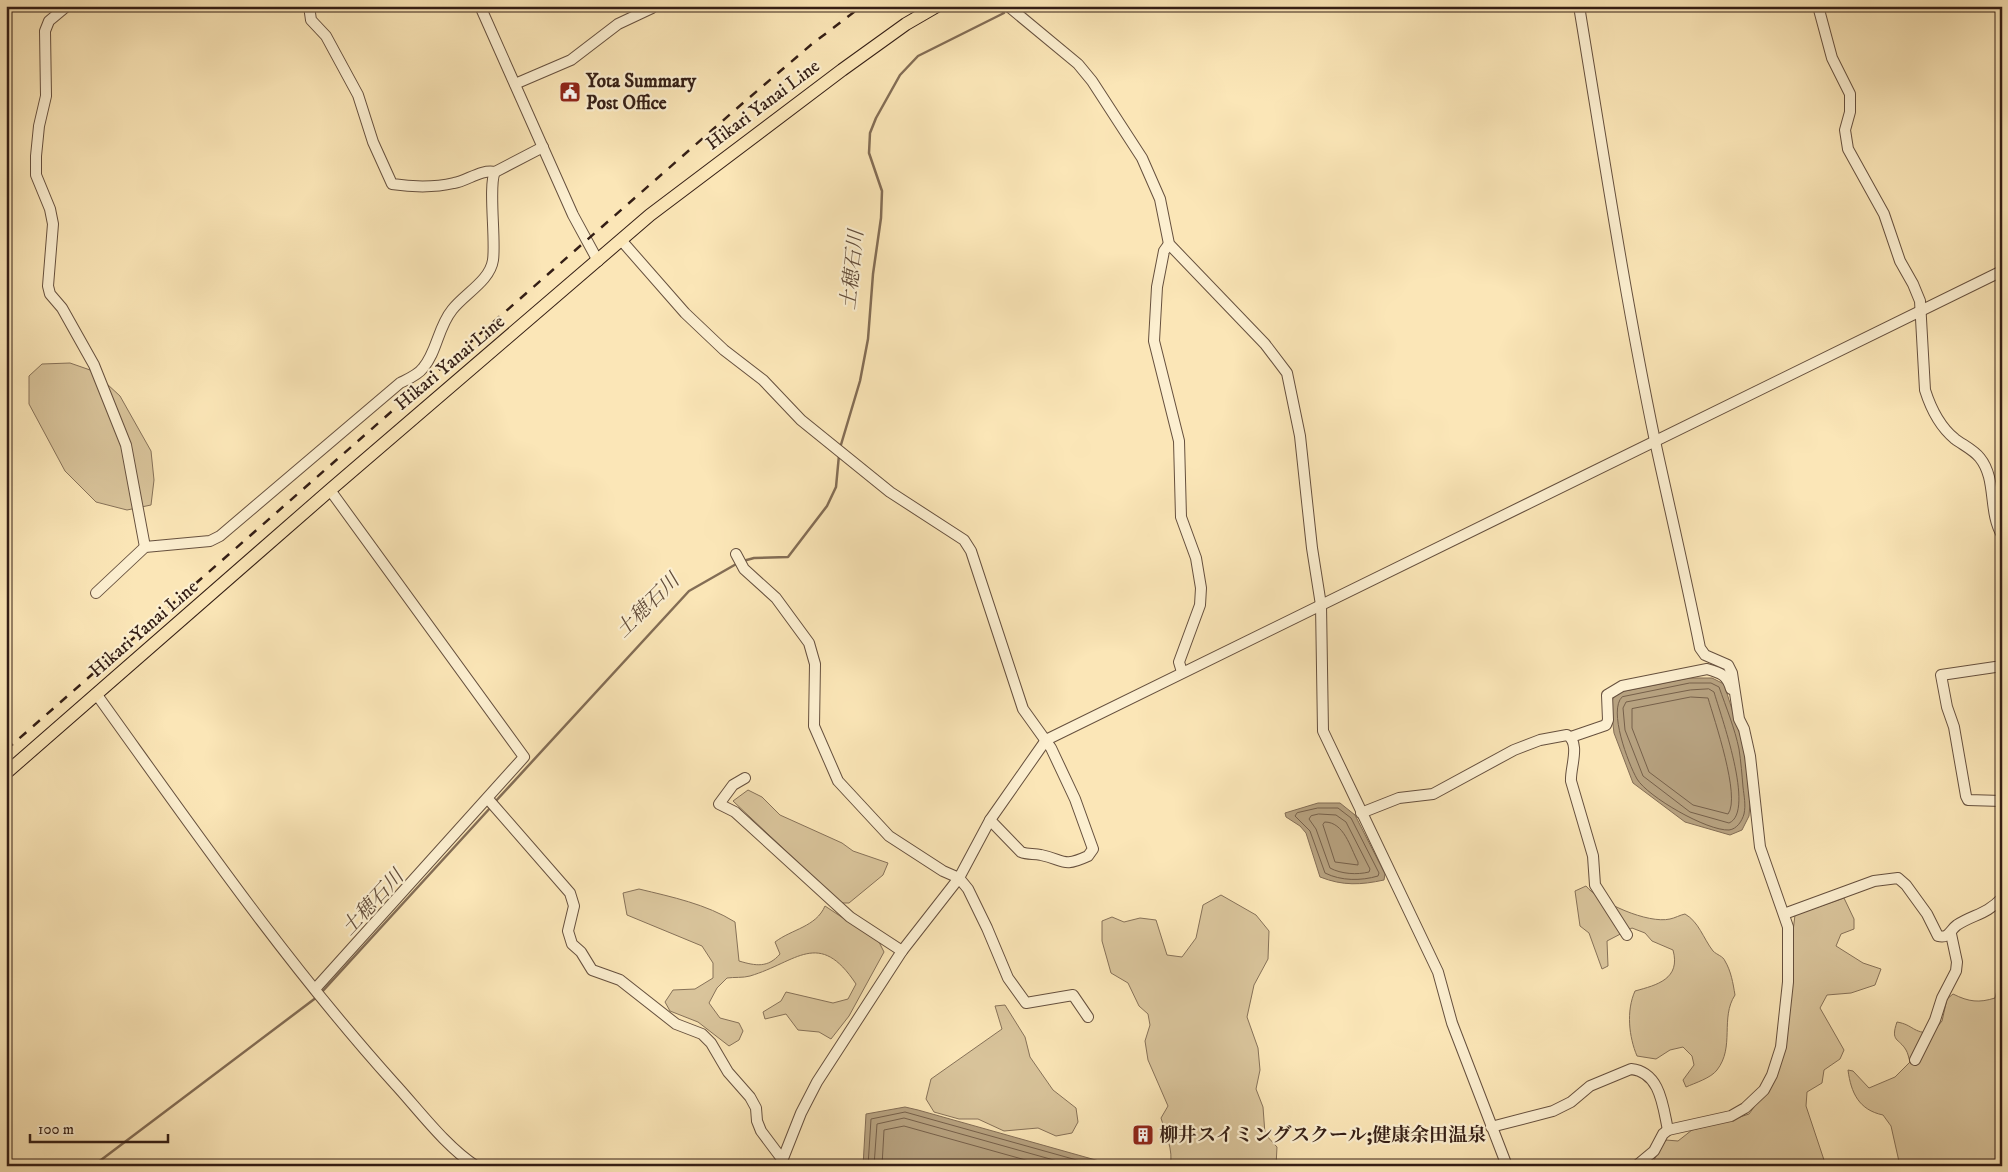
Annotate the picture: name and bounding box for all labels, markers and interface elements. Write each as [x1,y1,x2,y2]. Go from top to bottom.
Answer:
street label: Hikari Yanai Line [702,55,825,155]
place label: Yota Summary Post Office [585,70,697,115]
public building icon: Yota Summary Post Office [558,80,582,104]
water label: 土穂石川 [836,227,870,311]
street label: Hikari Yanai Line [390,310,510,416]
water label: 土穂石川 [611,567,687,643]
street label: Hikari Yanai Line [85,575,203,682]
water label: 土穂石川 [337,864,411,941]
scale bar [30,1112,168,1144]
text: 100 m [38,1120,74,1139]
building icon: 柳井スイミングスクール;健康余田温泉 [1131,1123,1155,1147]
place label: 柳井スイミングスクール;健康余田温泉 [1159,1124,1486,1147]

